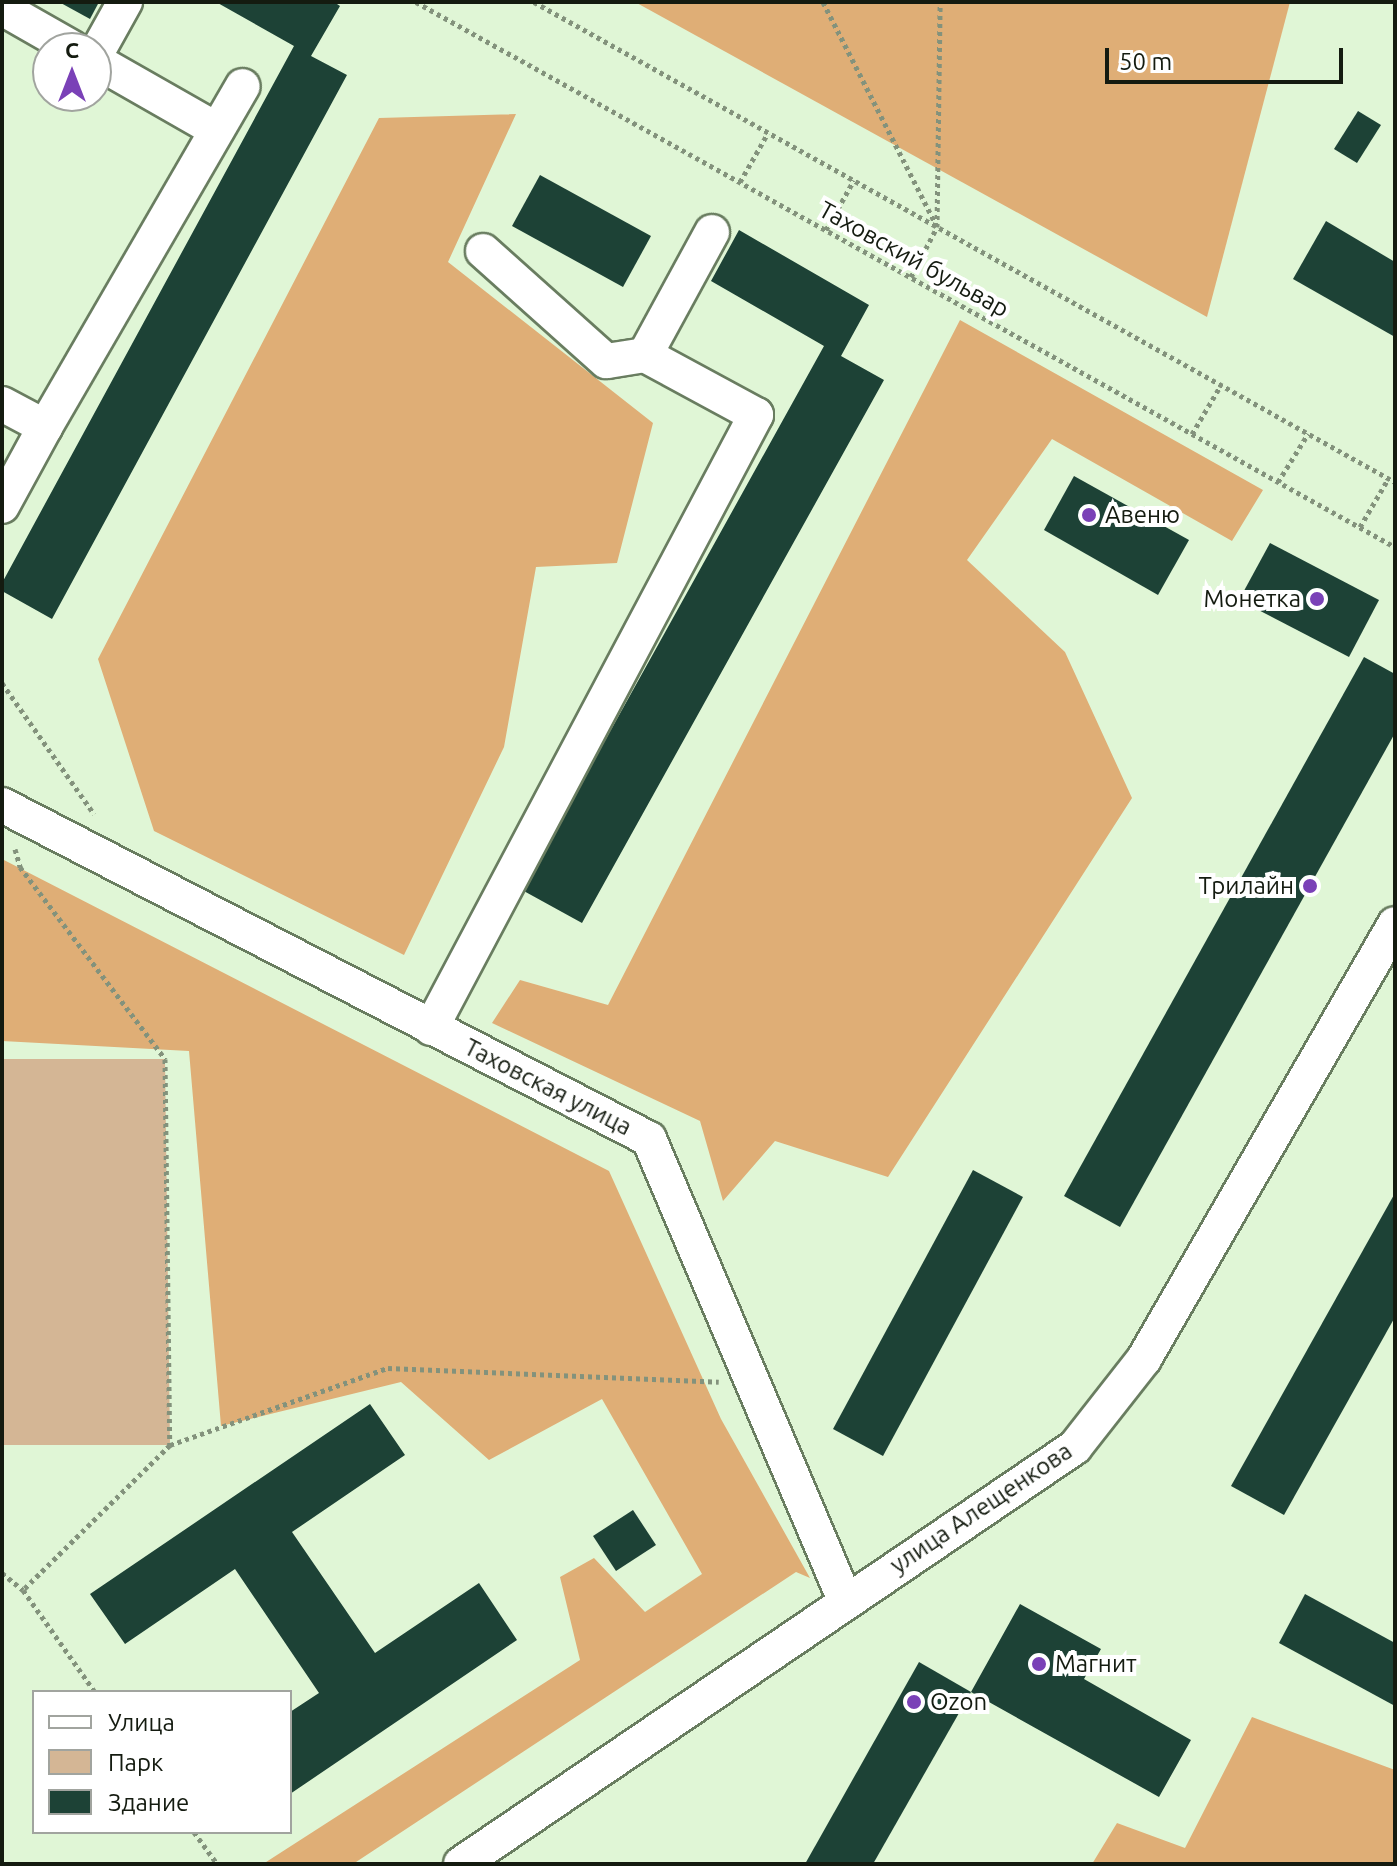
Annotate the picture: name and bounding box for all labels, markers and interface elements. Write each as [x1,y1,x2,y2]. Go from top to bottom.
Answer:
north arrow [32,32,112,112]
scale bar [1109,32,1347,82]
text: С [65,37,79,62]
text: 50 m [1119,48,1172,75]
street label: Таховский бульвар [814,195,1014,323]
place label: Авеню [1105,501,1180,529]
marker: Авеню [1080,506,1098,524]
place label: Монетка [1204,585,1301,613]
marker: Монетка [1308,590,1326,608]
place label: Трилайн [1198,872,1294,900]
marker: Трилайн [1301,877,1319,895]
street label: Таховская улица [460,1032,636,1142]
street label: улица Алещенкова [885,1436,1077,1580]
place label: Магнит [1055,1650,1137,1678]
marker: Магнит [1030,1655,1048,1673]
place label: Ozon [930,1688,987,1716]
legend [32,1690,292,1834]
marker: Ozon [905,1693,923,1711]
text: Улица [108,1709,175,1736]
text: Парк [108,1749,163,1776]
text: Здание [108,1789,189,1816]

